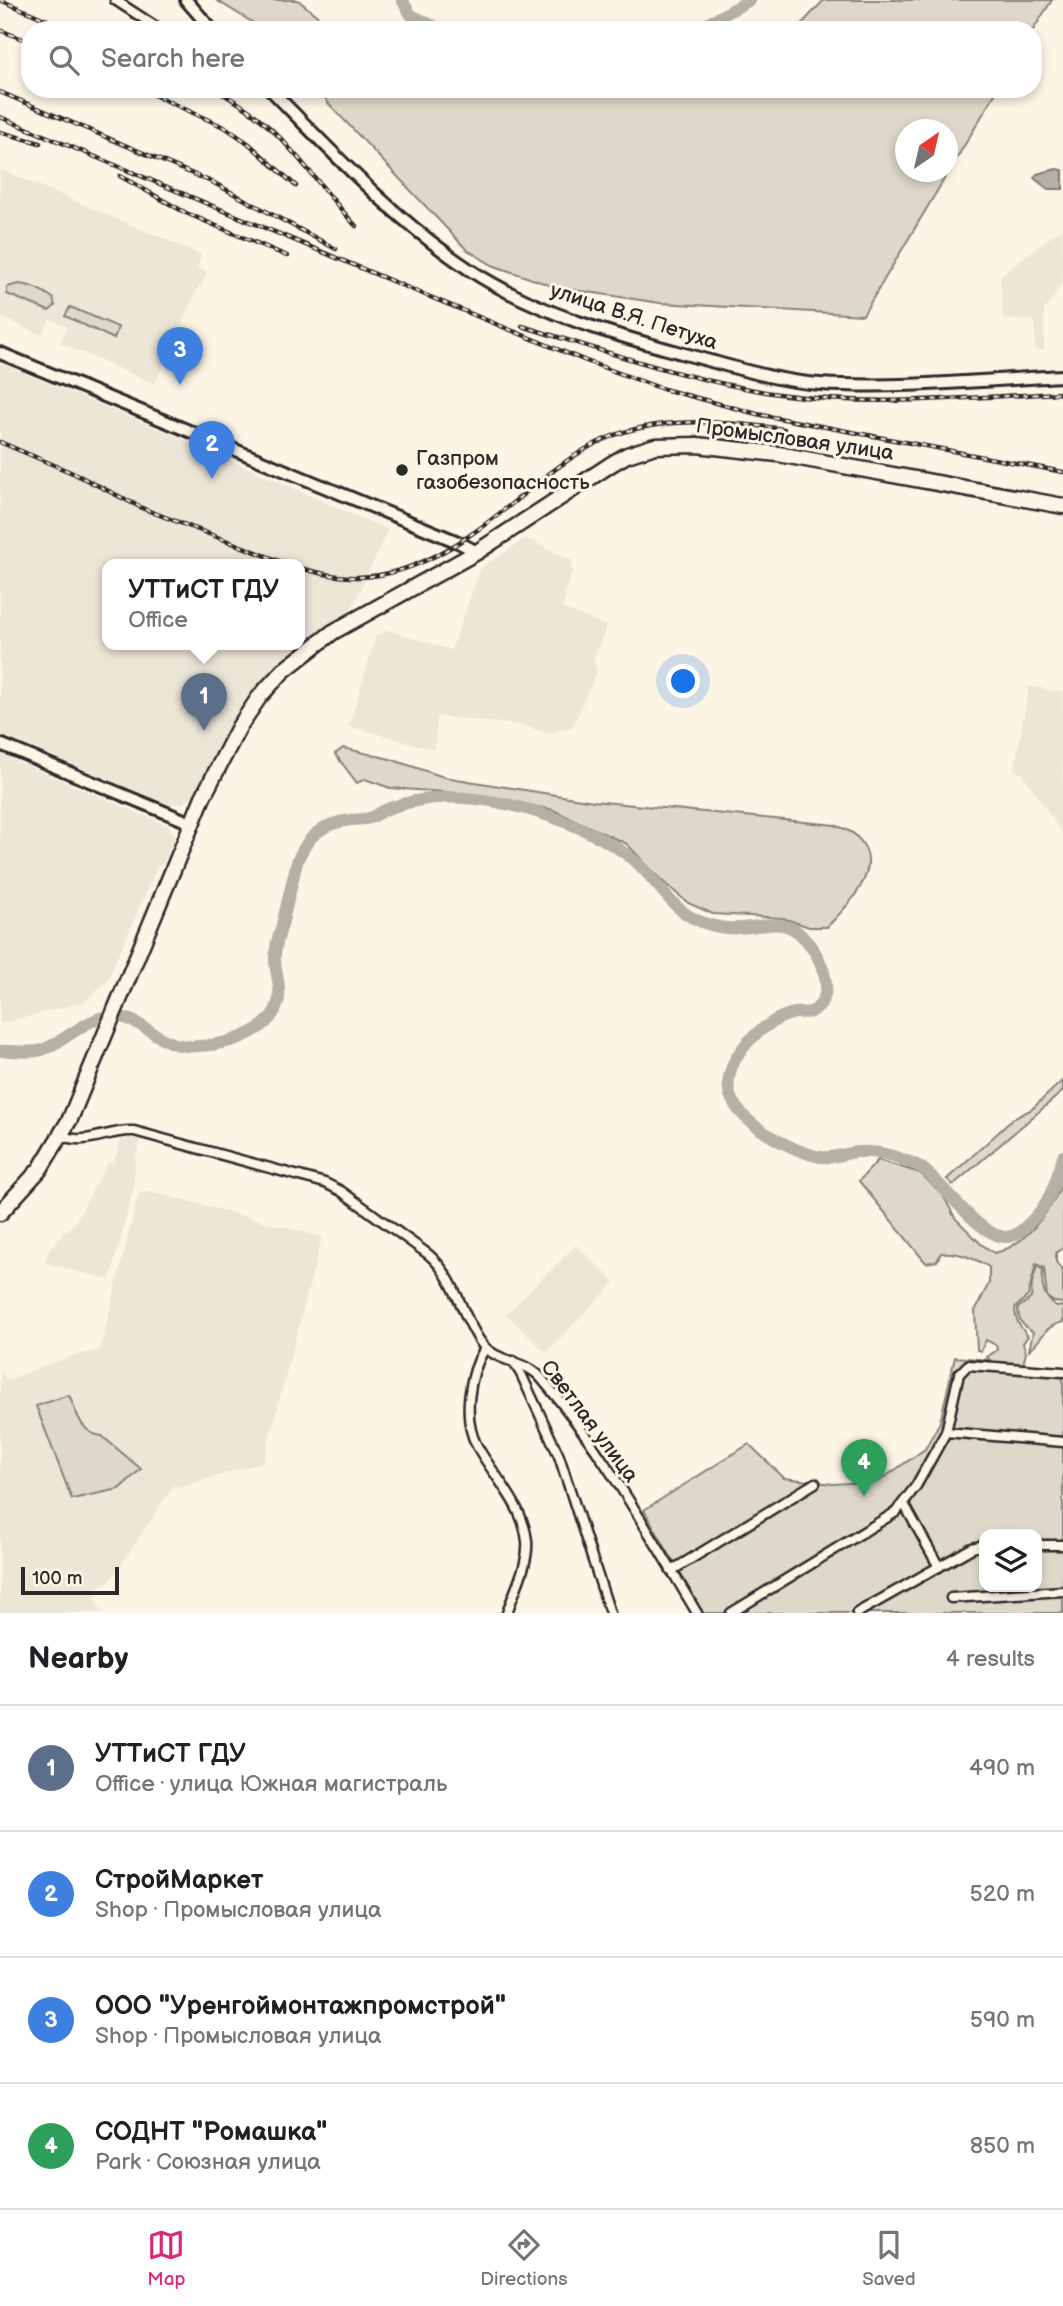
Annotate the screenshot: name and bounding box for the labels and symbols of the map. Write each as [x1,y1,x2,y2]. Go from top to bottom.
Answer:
north arrow [895,119,958,182]
street label: улица В.Я. Петуха [547,278,721,355]
pin: 3 [157,327,203,385]
street label: Промысловая улица [694,413,896,466]
pin: 2 [189,421,235,479]
place label: Газпром газобезопасность [416,446,590,495]
marker: Газпром газобезопасность [394,462,410,478]
your location [666,664,700,698]
pin: 1 [181,673,227,731]
street label: Светлая улица [536,1355,644,1488]
pin: 4 [841,1439,887,1497]
scale bar [21,1564,119,1596]

